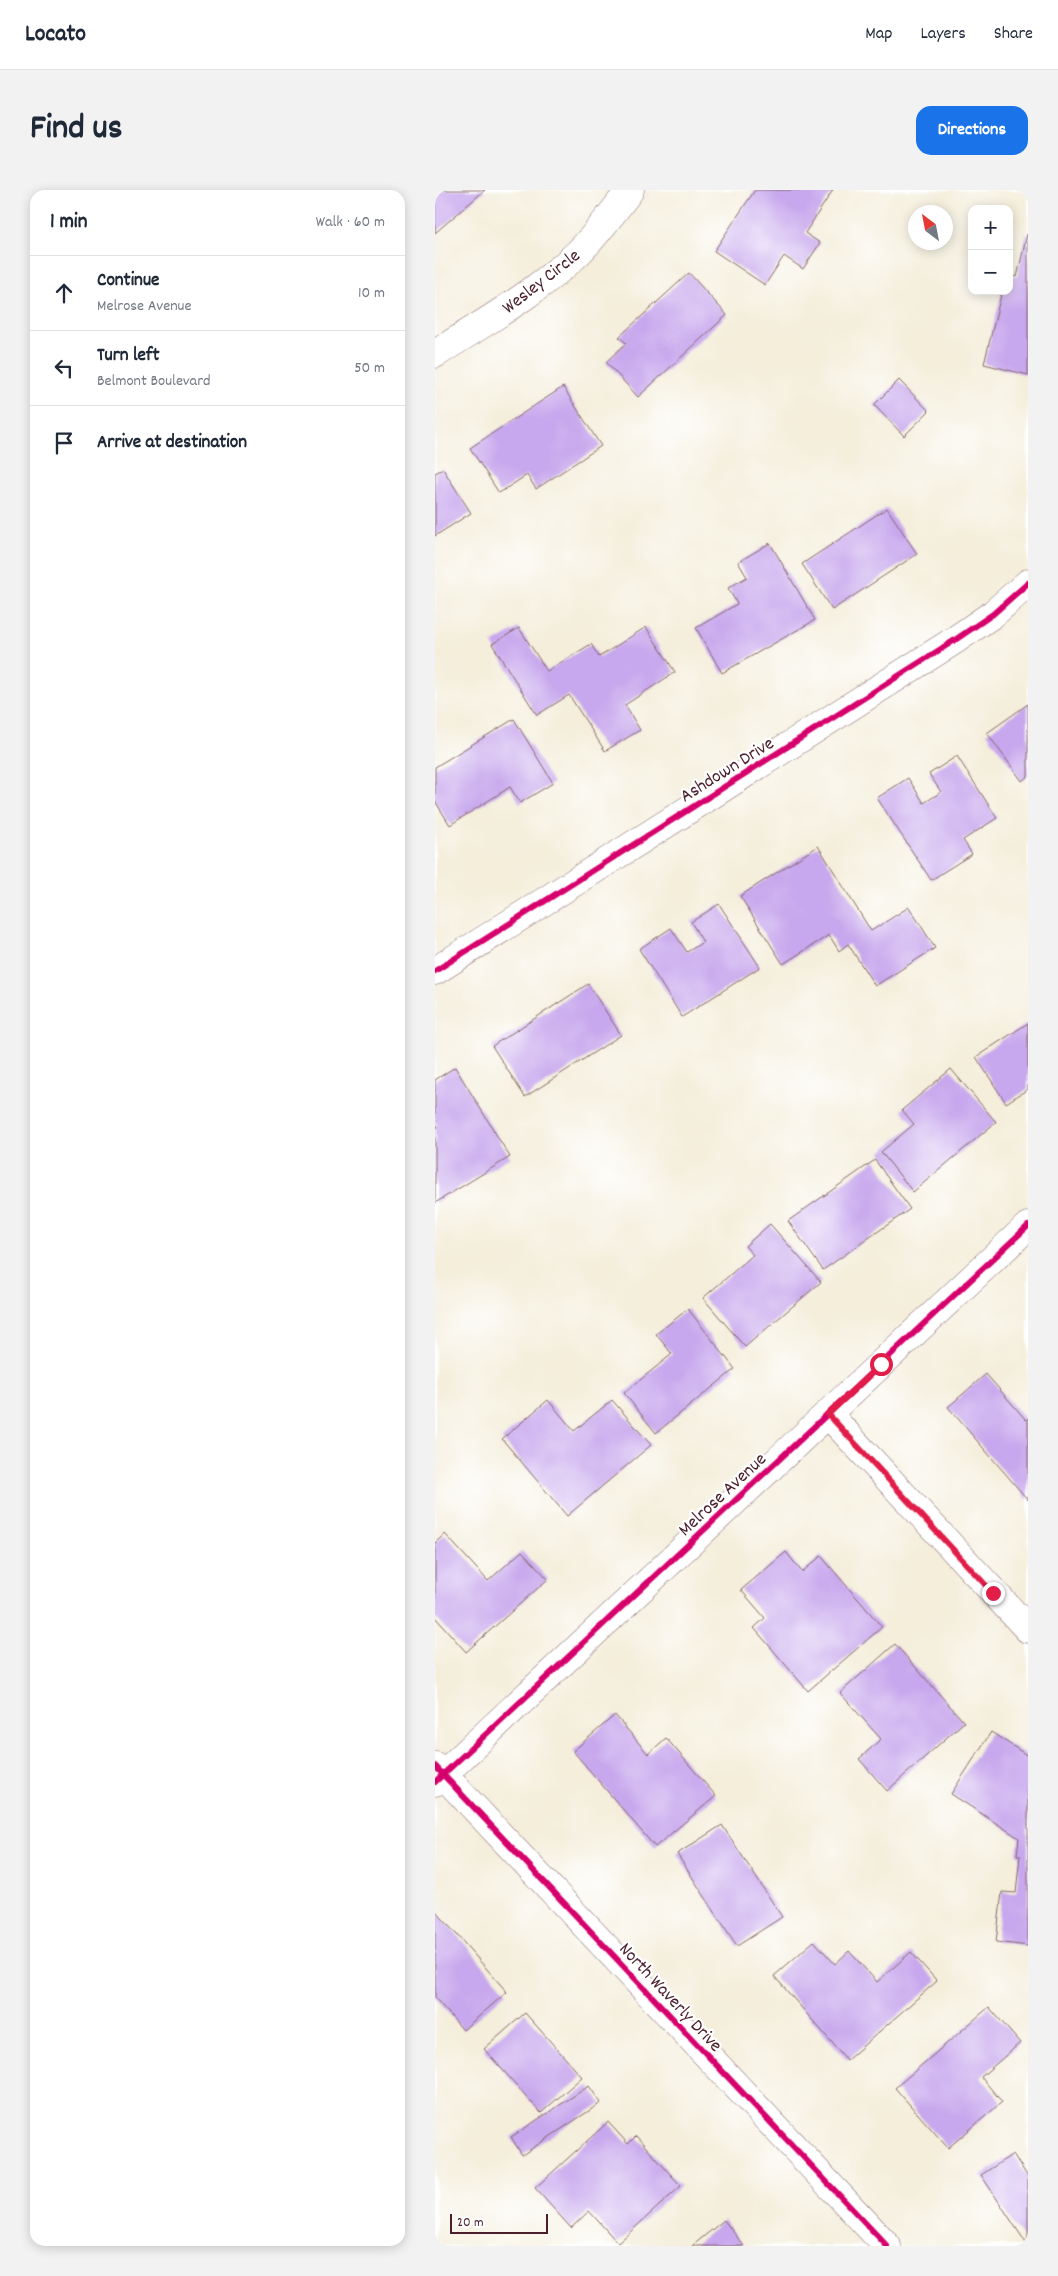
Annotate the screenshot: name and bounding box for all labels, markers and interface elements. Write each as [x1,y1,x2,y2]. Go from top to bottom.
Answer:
text: Locato [25,18,86,52]
text: Map [865,22,892,47]
text: Layers [920,22,966,47]
text: Share [994,22,1033,47]
text: Find us [30,105,122,155]
button: Directions [916,106,1028,155]
north arrow [908,205,953,250]
map controls [968,205,1013,295]
button: + [968,205,1013,250]
text: 1 min [50,208,87,238]
text: Walk · 60 m [316,211,385,234]
street label: Wesley Circle [497,244,587,322]
button: − [968,250,1013,295]
text: Continue [97,268,159,295]
icon: ahead [50,279,78,307]
text: 10 m [358,282,385,305]
text: Melrose Avenue [97,295,192,318]
text: Turn left [97,343,160,370]
icon: left [50,354,78,382]
text: 50 m [354,357,385,380]
text: Belmont Boulevard [97,370,211,393]
icon: arrive [50,429,78,457]
text: Arrive at destination [97,430,247,457]
street label: Ashdown Drive [676,731,780,811]
route start [870,1353,893,1376]
street label: Melrose Avenue [673,1447,774,1544]
route end [982,1582,1005,1605]
street label: North Waverly Drive [611,1938,727,2059]
scale bar [450,2211,547,2234]
text: 20 m [457,2213,484,2233]

